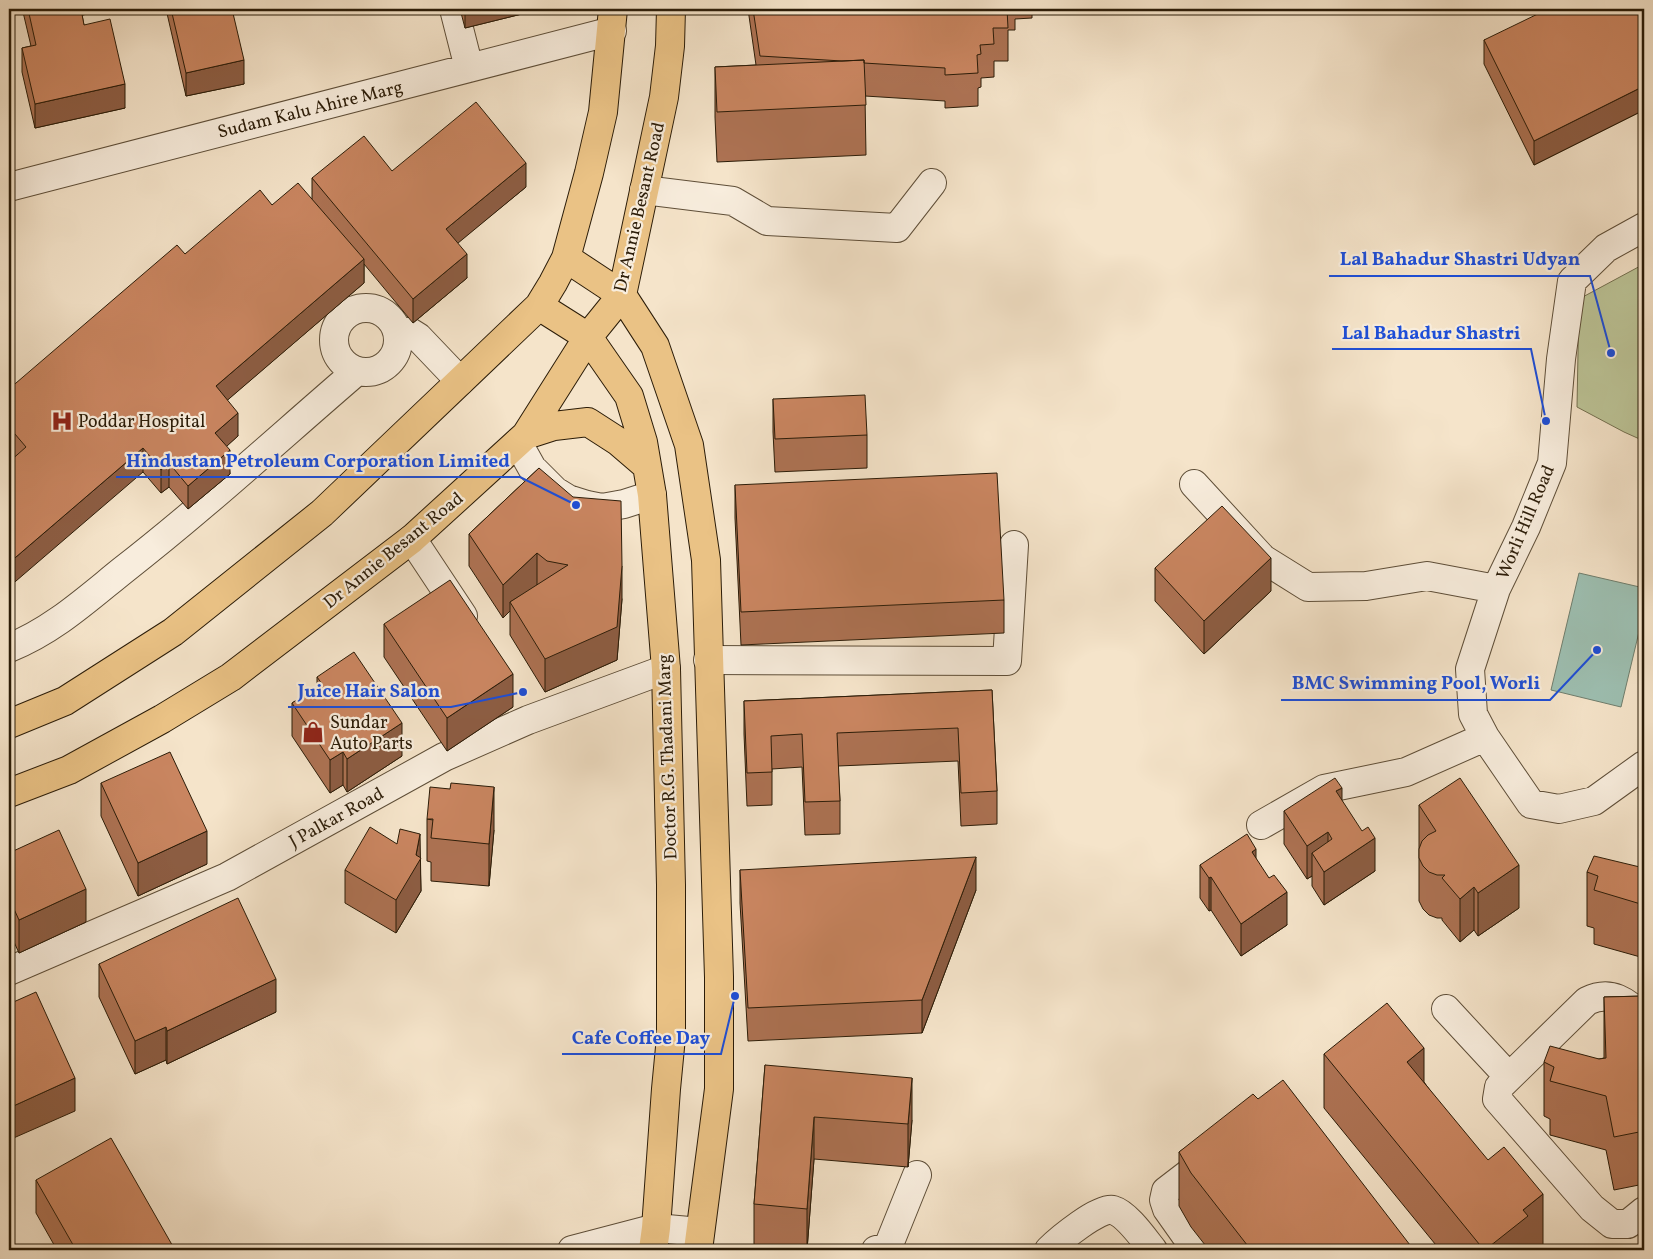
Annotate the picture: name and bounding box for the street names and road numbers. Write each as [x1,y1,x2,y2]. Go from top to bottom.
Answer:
street label: Sudam Kalu Ahire Marg [215,75,406,146]
street label: Dr Annie Besant Road [609,120,672,295]
street label: Worli Hill Road [1491,461,1562,584]
street label: Dr Annie Besant Road [319,487,469,616]
street label: Doctor R.G. Thadani Marg [652,654,685,860]
street label: J Palkar Road [285,782,389,855]

